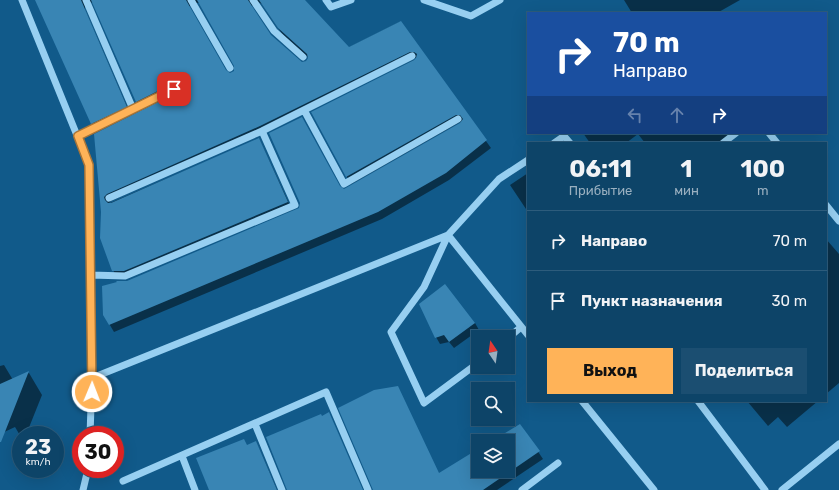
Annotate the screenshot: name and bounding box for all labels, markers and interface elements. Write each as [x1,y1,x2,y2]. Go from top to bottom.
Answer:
text: 70 m [613,26,680,59]
icon: right [547,28,599,80]
text: Направо [613,60,688,82]
pin [157,72,191,106]
icon: arrive [163,78,185,100]
icon: left [624,104,646,126]
icon: ahead [666,104,688,126]
icon: right [708,104,730,126]
text: 06:11 [569,155,632,183]
text: 1 [681,155,692,183]
text: 100 [741,155,785,183]
text: Прибытие [569,183,632,198]
text: мин [674,183,699,198]
text: m [757,183,769,198]
icon: right [547,230,569,252]
text: Направо [581,232,647,250]
text: 70 m [773,232,807,250]
icon: arrive [547,290,569,312]
text: Пункт назначения [581,292,723,310]
text: 30 m [771,292,807,310]
north arrow [471,330,515,374]
map controls [471,330,515,478]
button: Выход [547,348,673,394]
button: Поделиться [681,348,807,394]
position arrow [71,371,113,413]
button: search [471,382,515,426]
speed limit sign: 30 [72,426,124,478]
button: layers [471,434,515,478]
text: 23 [25,435,51,459]
text: km/h [26,456,50,468]

